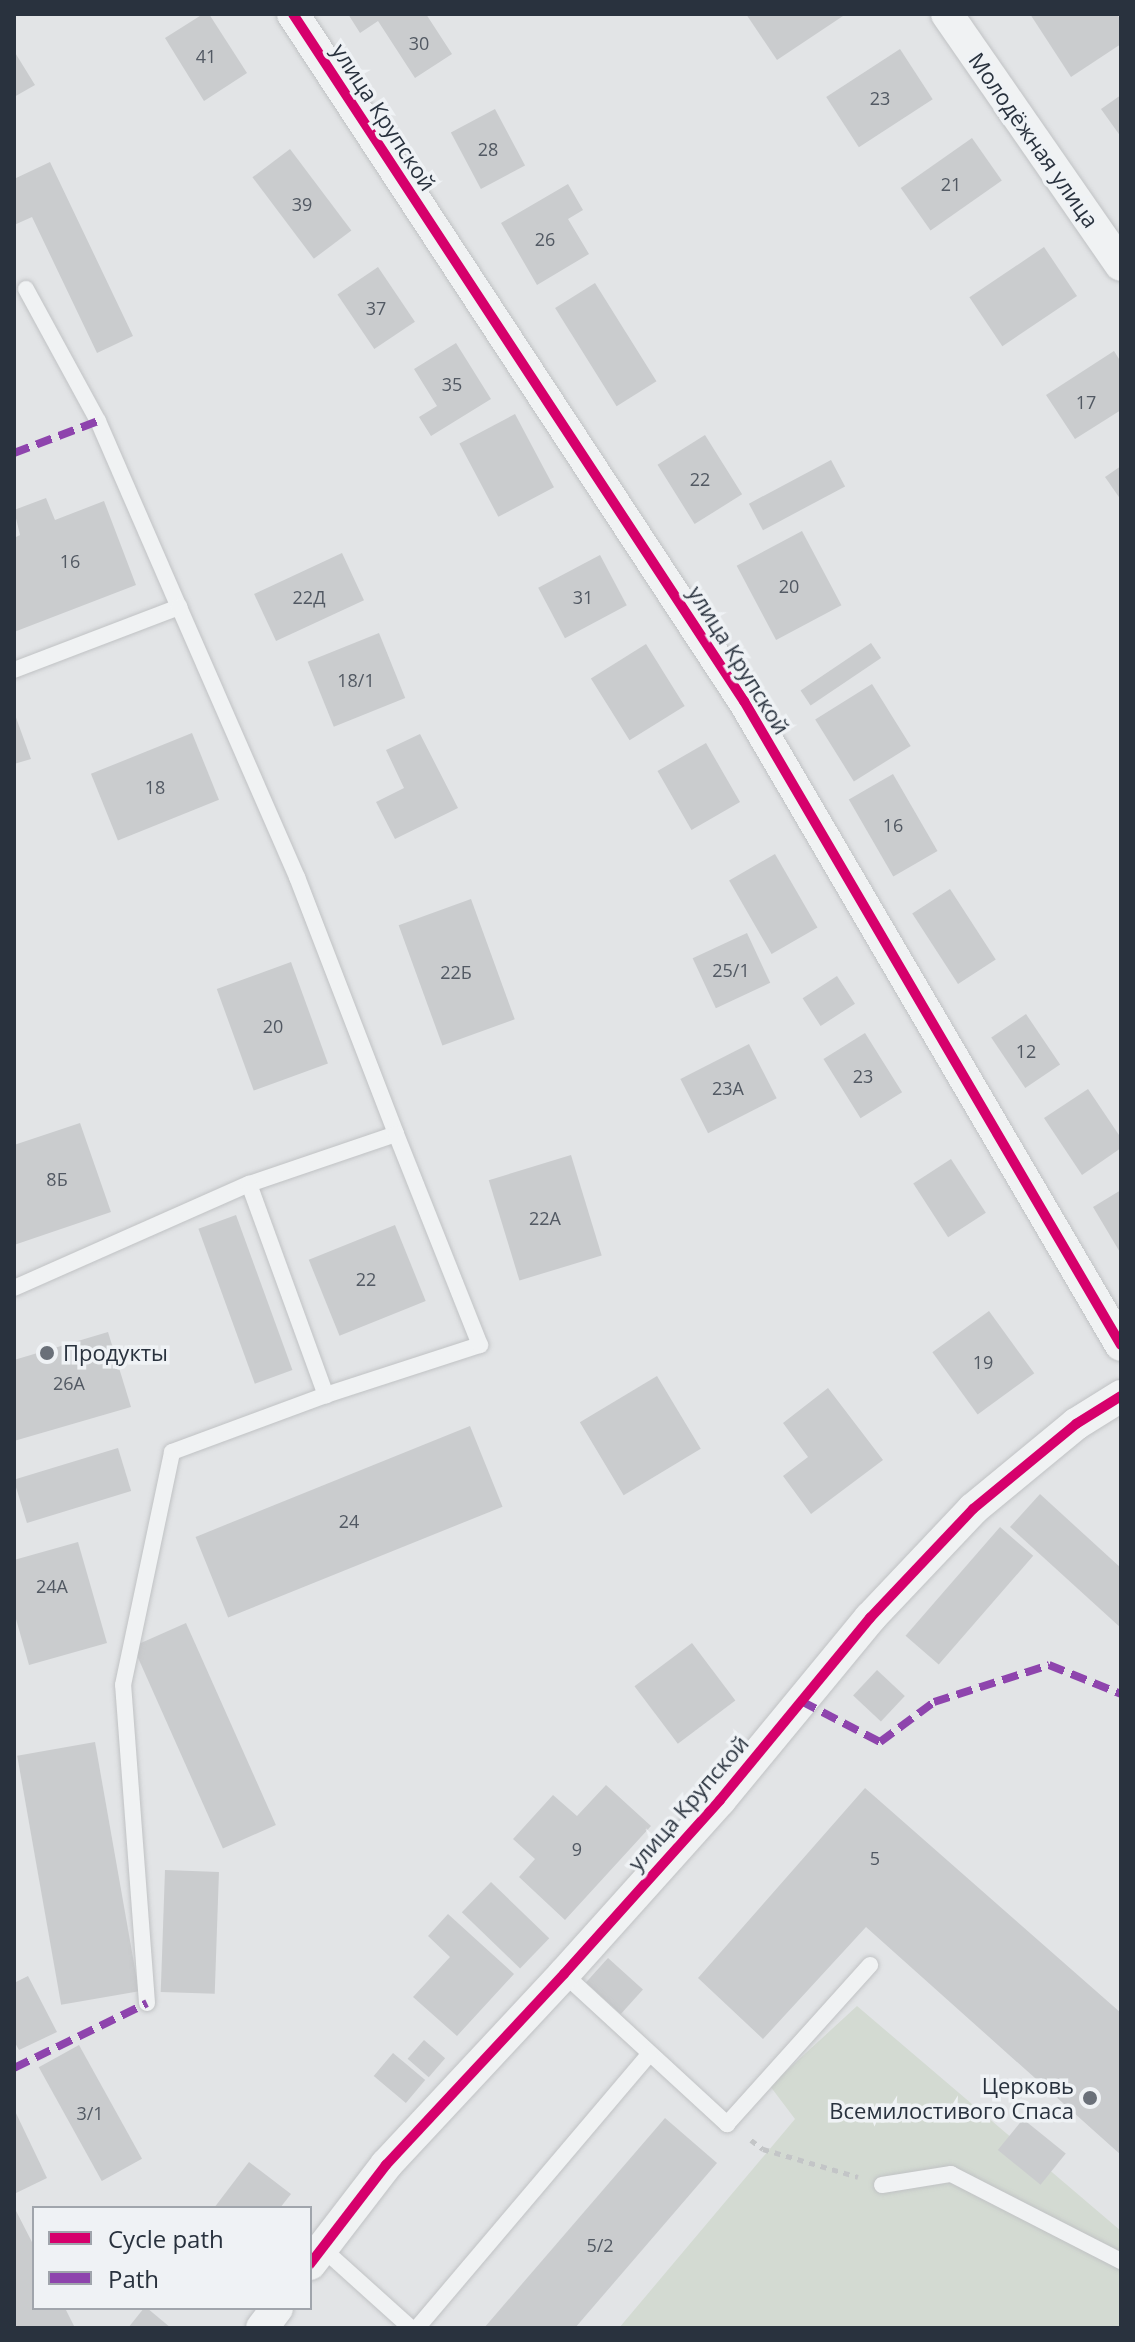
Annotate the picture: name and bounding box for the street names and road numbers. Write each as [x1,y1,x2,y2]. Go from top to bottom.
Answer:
street label: улица Крупской [327,39,441,195]
street label: Молодёжная улица [964,47,1104,233]
street label: улица Крупской [683,581,795,739]
street label: улица Крупской [622,1730,754,1876]

